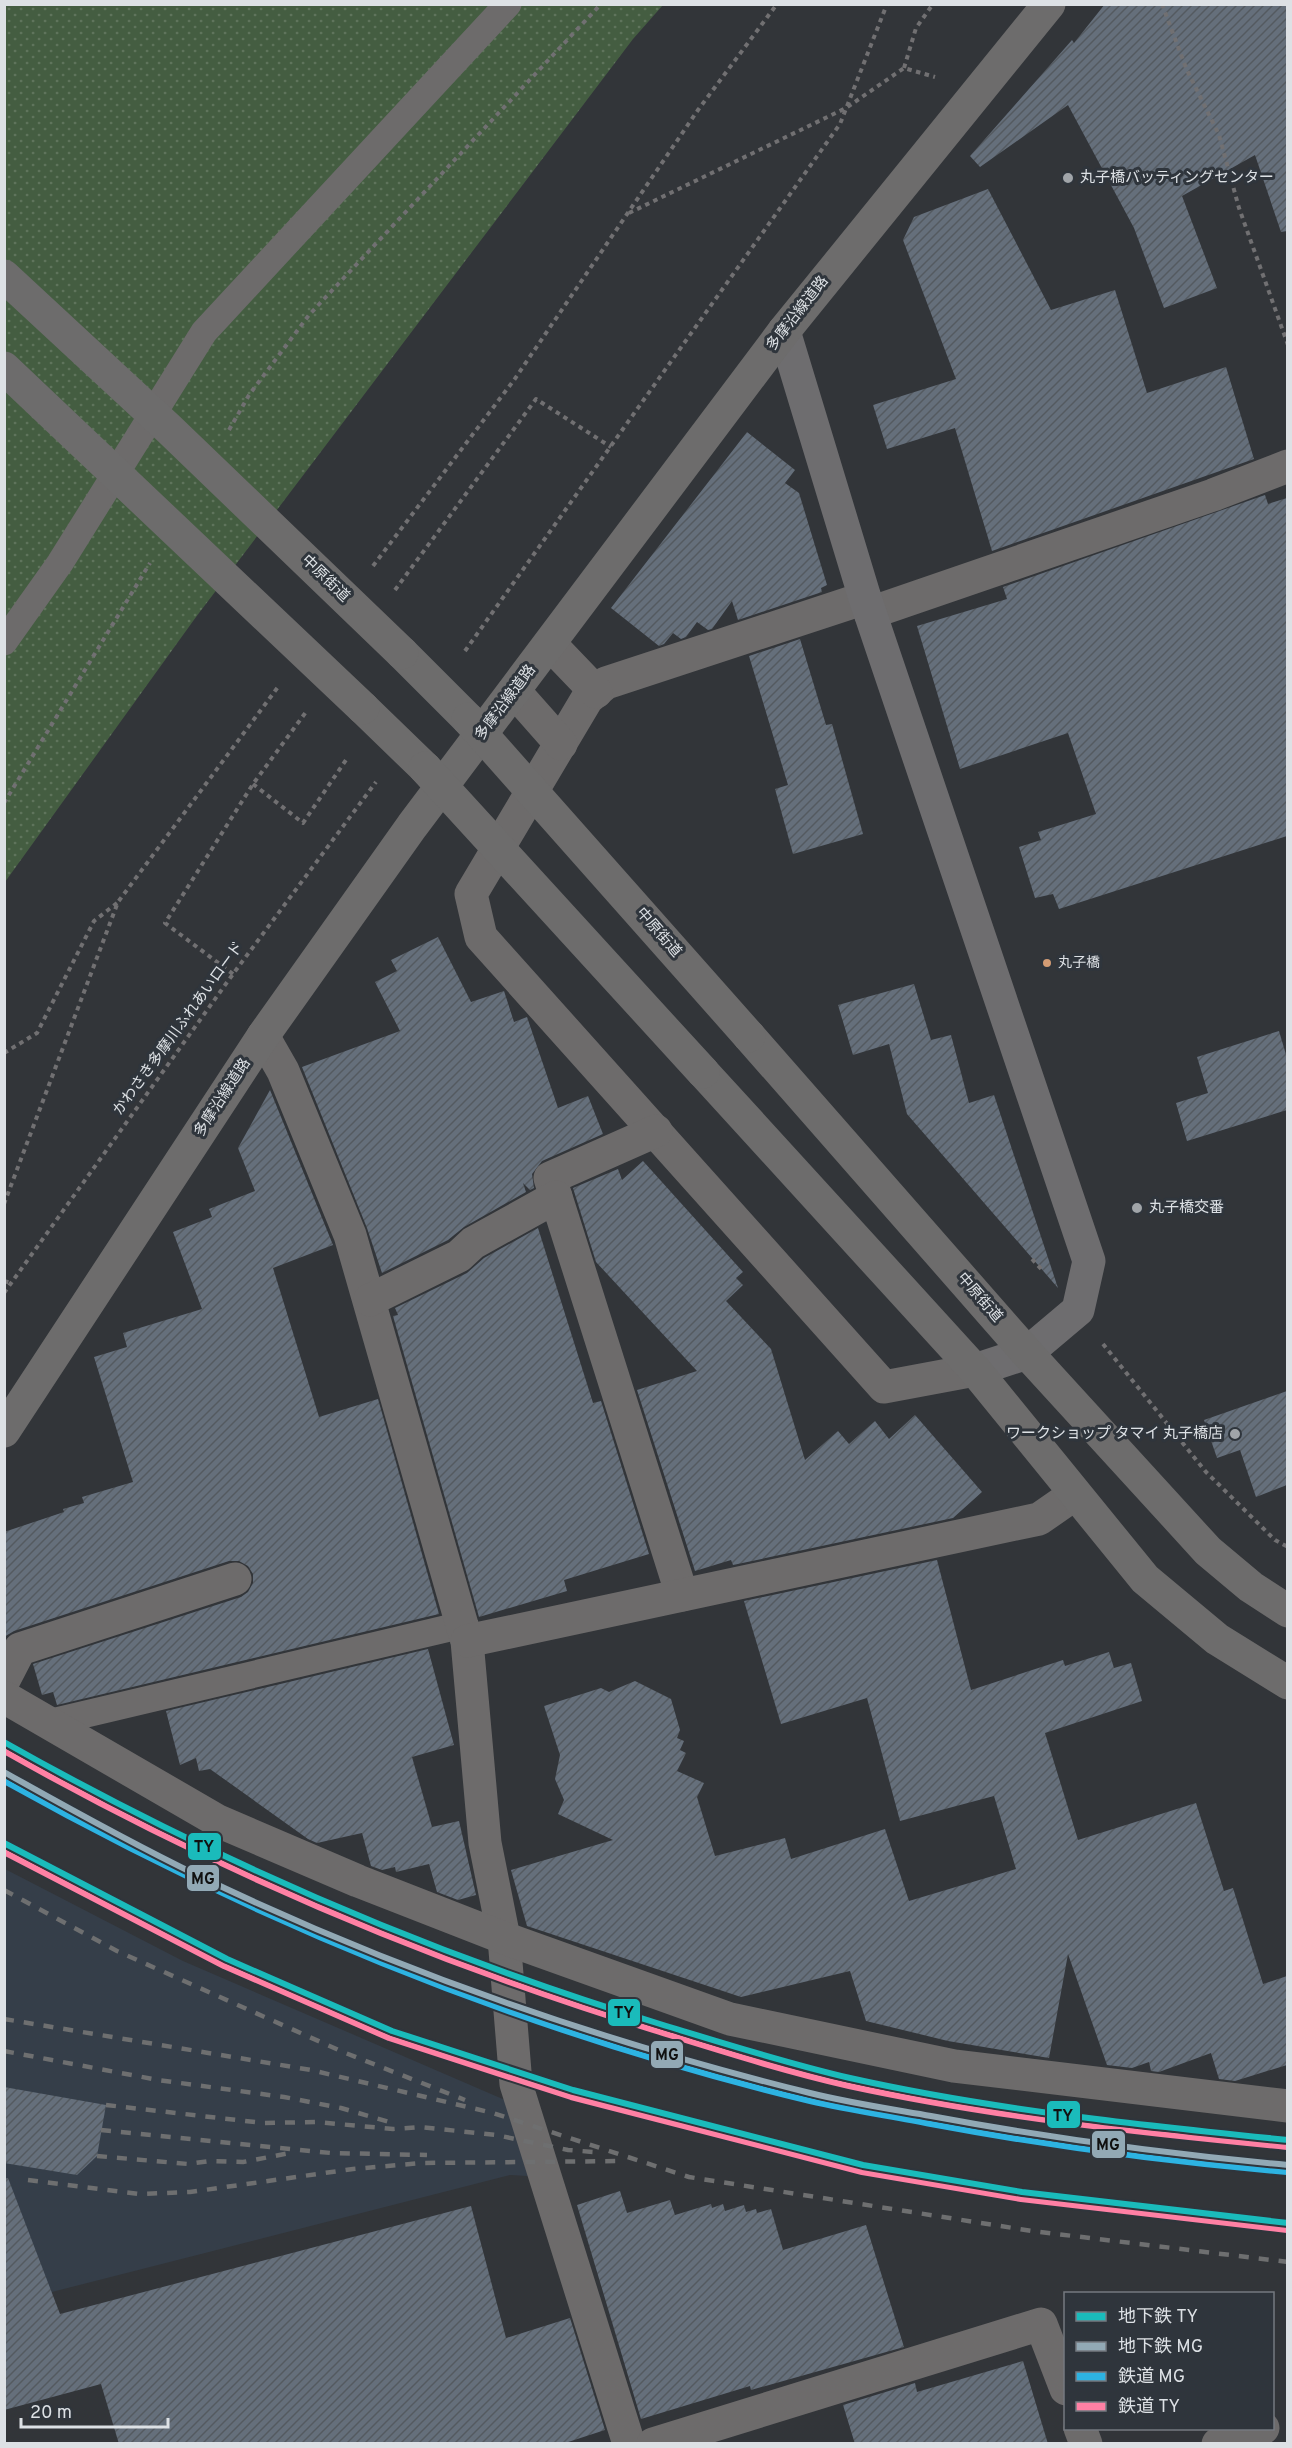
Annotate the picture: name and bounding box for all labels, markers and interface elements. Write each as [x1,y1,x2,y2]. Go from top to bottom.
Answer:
place label: 丸子橋バッティングセンター [1080,169,1274,188]
marker: 丸子橋バッティングセンター [1061,171,1075,185]
street label: 多摩沿線道路 [763,273,833,355]
street label: 中原街道 [297,551,353,607]
street label: 多摩沿線道路 [471,661,541,745]
street label: 中原街道 [631,904,685,962]
street label: かわさき多摩川ふれあいロード [110,938,248,1120]
place label: 丸子橋 [1058,955,1100,972]
marker: 丸子橋 [1041,957,1053,969]
street label: 多摩沿線道路 [191,1055,255,1141]
place label: 丸子橋交番 [1149,1199,1224,1218]
marker: 丸子橋交番 [1130,1201,1144,1215]
street label: 中原街道 [952,1269,1006,1327]
place label: ワークショップ タマイ 丸子橋店 [1006,1425,1223,1444]
marker: ワークショップ タマイ 丸子橋店 [1228,1427,1242,1441]
line badge: TY [187,1832,222,1861]
text: TY [194,1838,214,1858]
line badge: MG [186,1864,220,1892]
text: MG [191,1870,215,1890]
line badge: TY [607,1998,641,2027]
text: TY [614,2004,634,2024]
line badge: MG [650,2040,684,2069]
text: MG [655,2046,679,2066]
line badge: TY [1046,2100,1081,2129]
text: TY [1053,2107,1073,2127]
line badge: MG [1091,2130,1126,2159]
text: MG [1096,2136,1120,2156]
legend [1064,2292,1274,2430]
text: 地下鉄 TY [1118,2306,1198,2329]
text: 地下鉄 MG [1118,2336,1203,2359]
text: 鉄道 MG [1118,2366,1185,2389]
scale bar [21,2391,168,2429]
text: 鉄道 TY [1118,2396,1180,2419]
text: 20 m [30,2402,72,2425]

